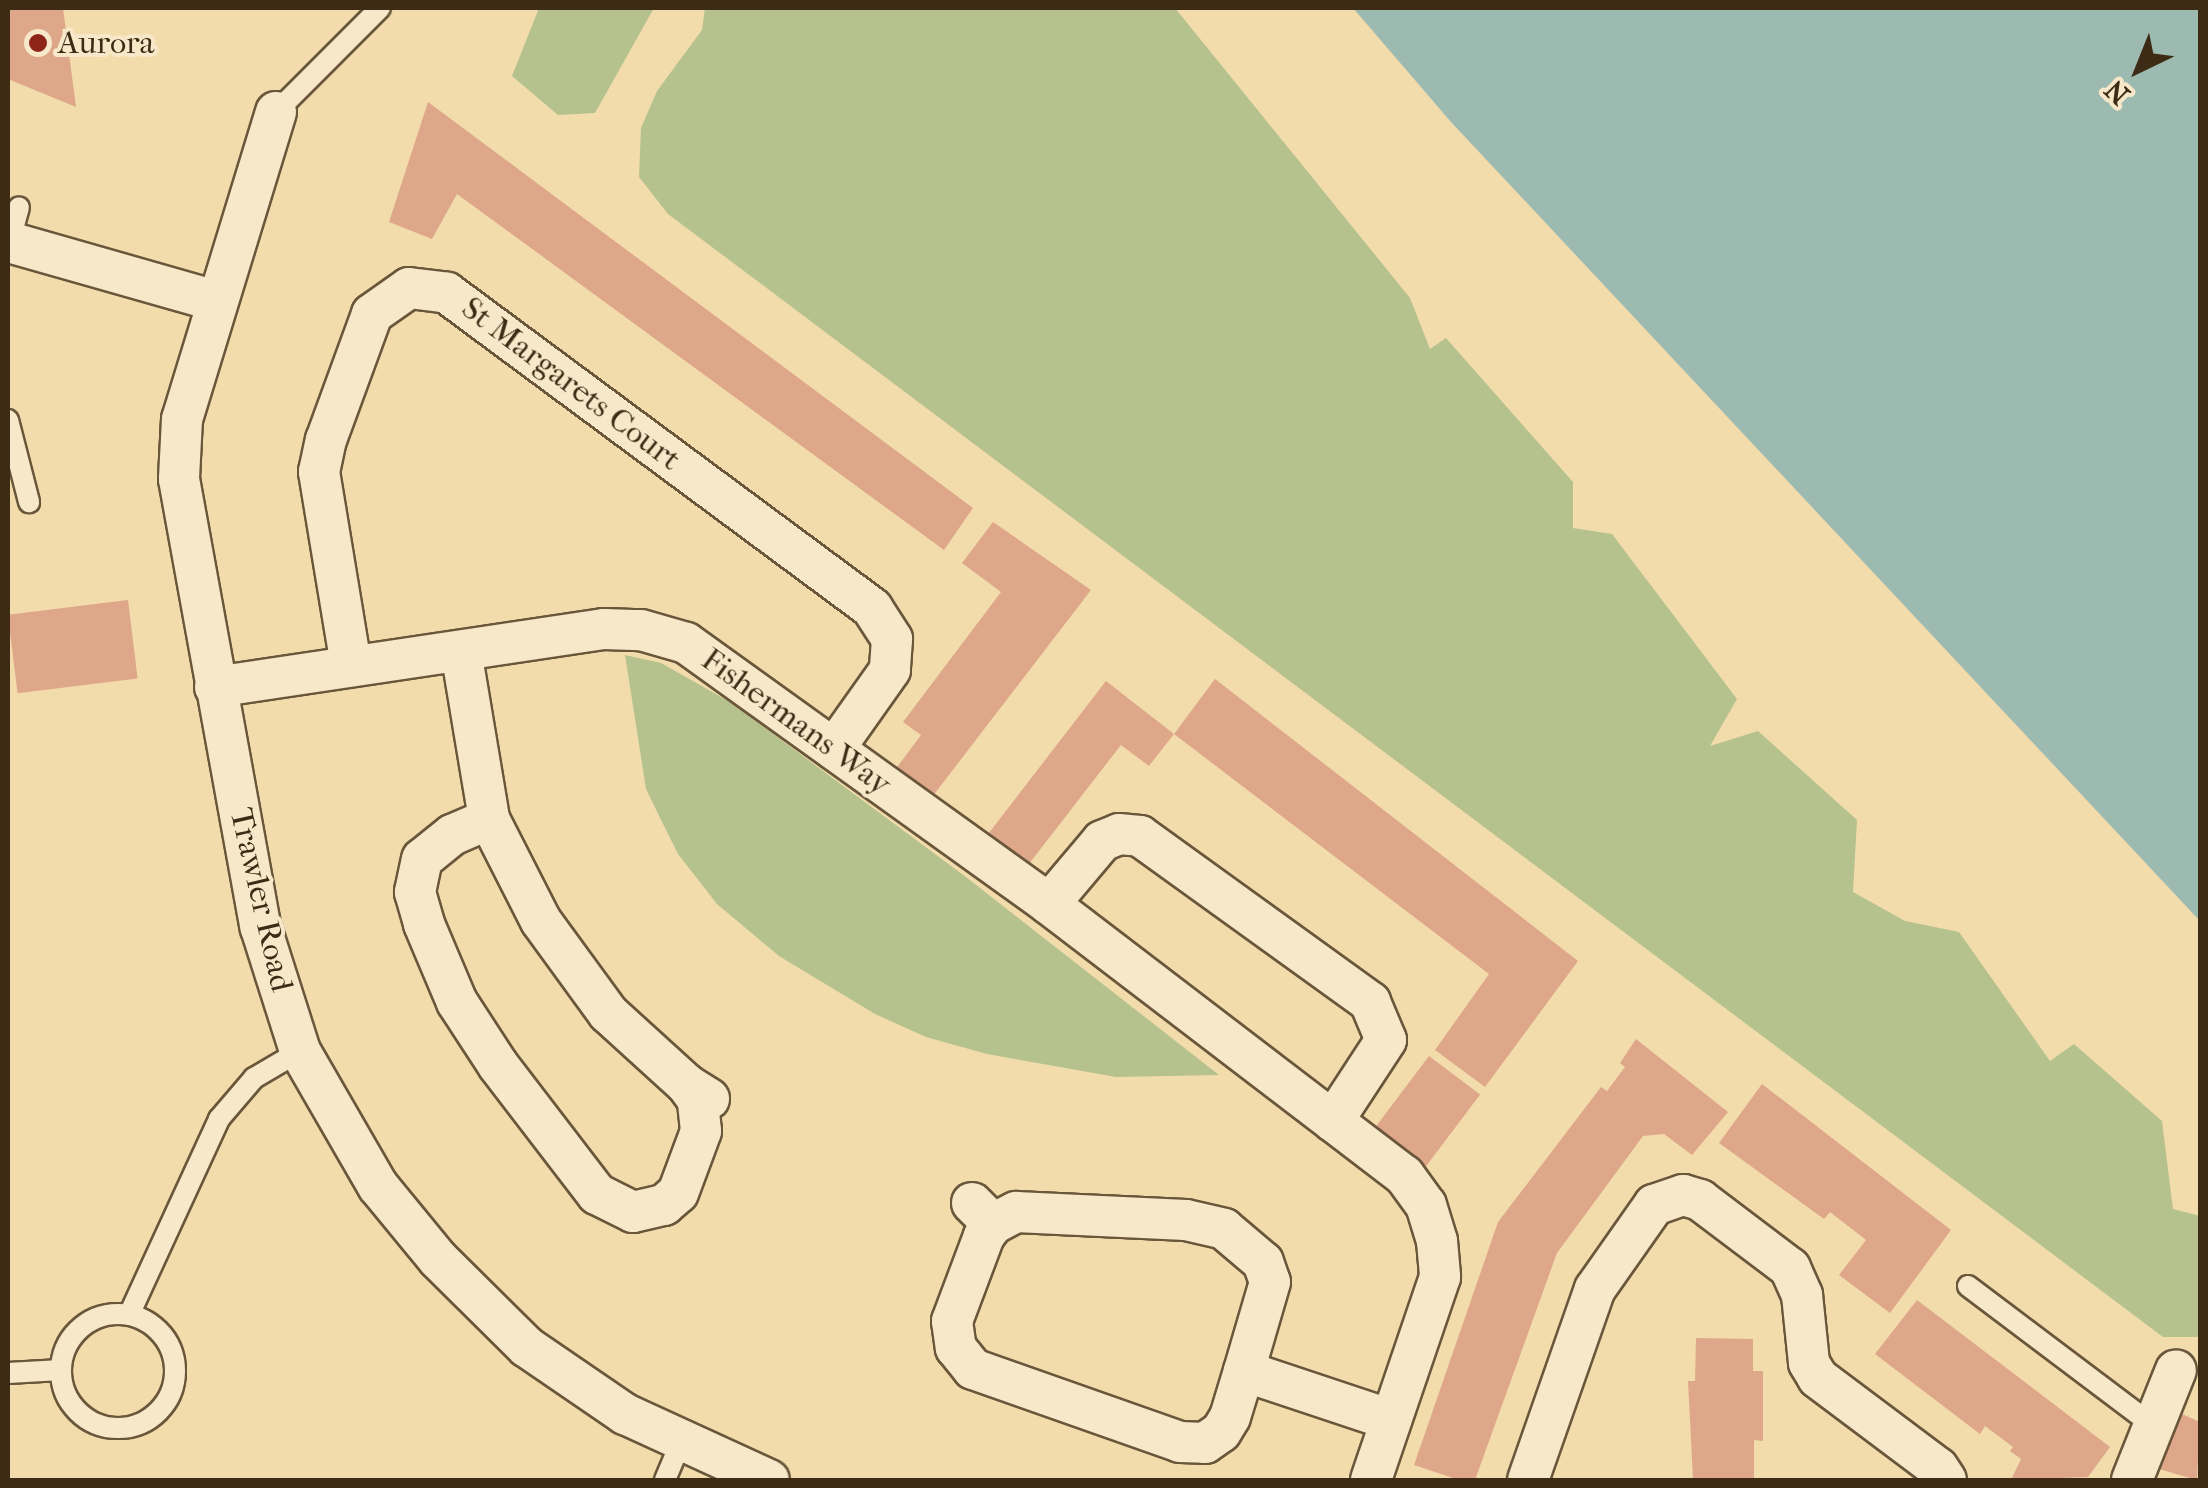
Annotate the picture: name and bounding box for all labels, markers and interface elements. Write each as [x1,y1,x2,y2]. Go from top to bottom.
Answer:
north arrow [2088,20,2188,120]
place label: Aurora [58,24,154,62]
marker: Aurora [27,32,49,54]
text: N [2098,73,2136,112]
street label: St Margarets Court [454,289,688,479]
street label: Fishermans Way [694,640,898,804]
street label: Trawler Road [221,805,301,995]

